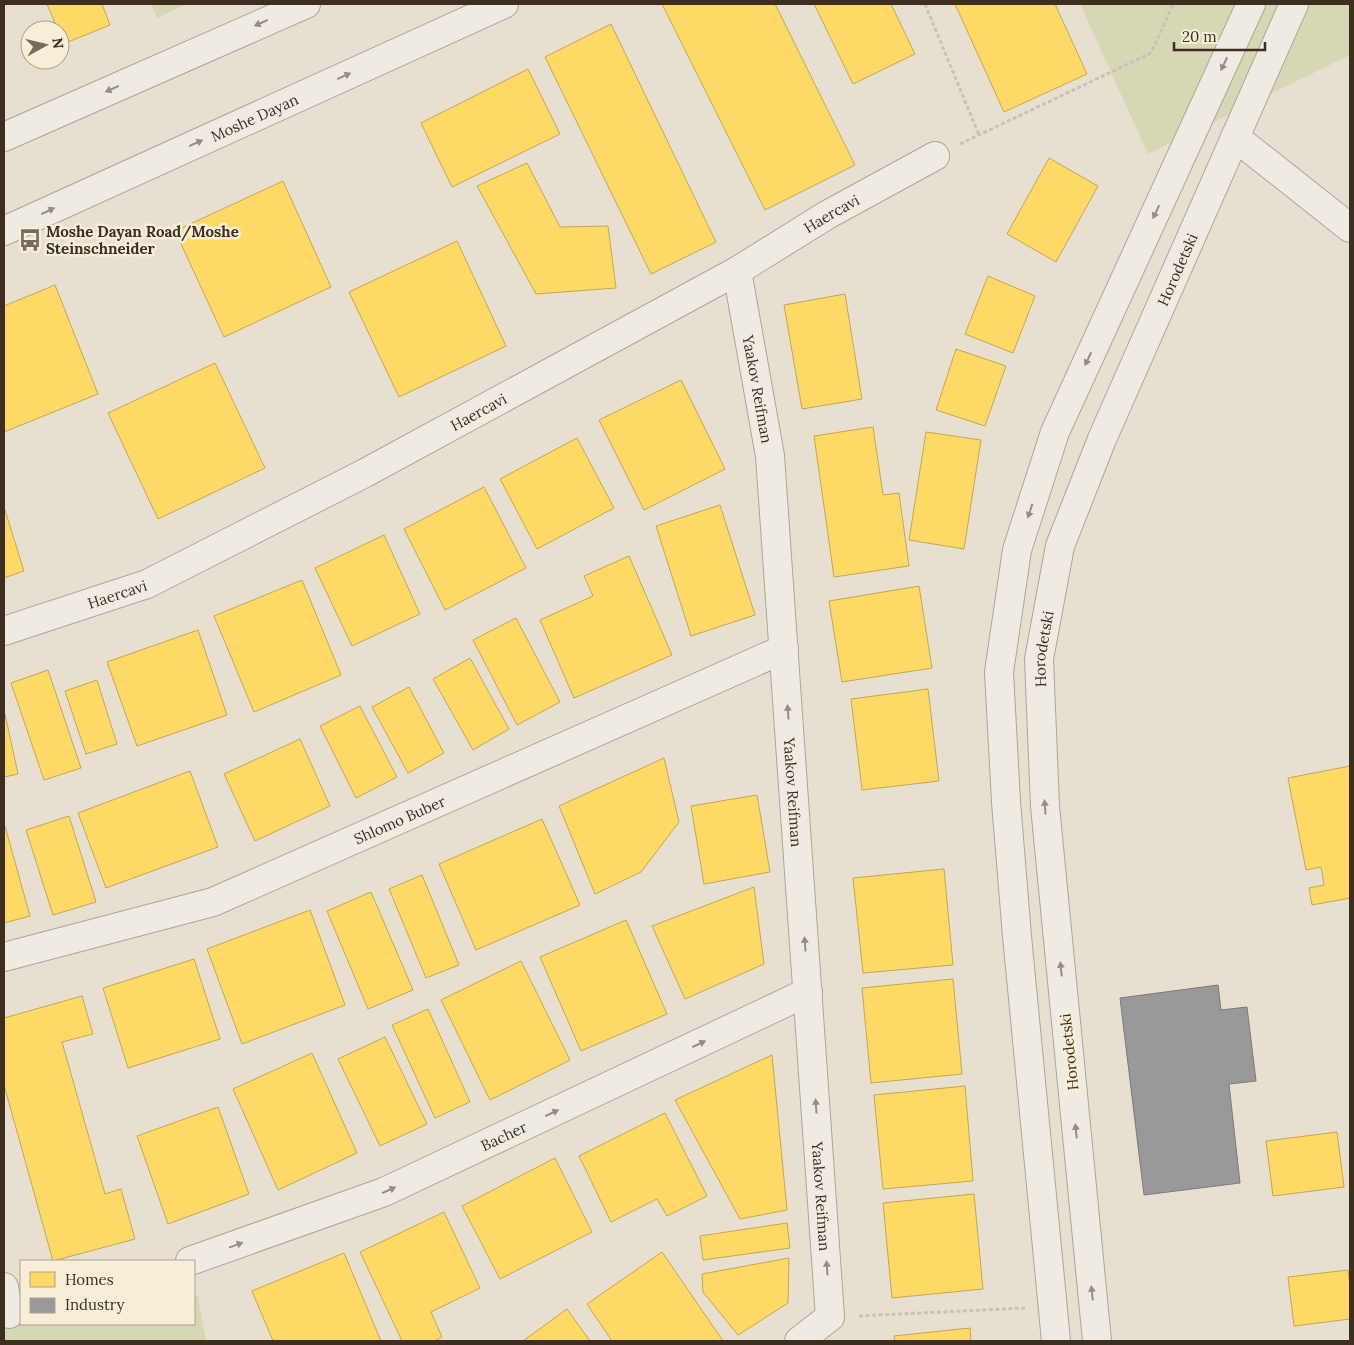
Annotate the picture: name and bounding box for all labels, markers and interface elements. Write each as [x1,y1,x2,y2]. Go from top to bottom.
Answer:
north arrow [20,20,70,70]
one-way arrow [254,20,268,28]
scale bar [1174,20,1265,52]
text: 20 m [1182,27,1217,46]
text: N [48,37,68,50]
one-way arrow [1219,57,1227,71]
one-way arrow [337,72,351,80]
one-way arrow [105,86,119,94]
street label: Moshe Dayan [208,89,301,145]
one-way arrow [189,139,203,147]
street label: Haercavi [800,190,862,237]
one-way arrow [1152,205,1160,219]
one-way arrow [41,207,55,215]
place label: Moshe Dayan Road/Moshe Steinschneider [46,222,239,258]
bus stop icon: Moshe Dayan Road/Moshe Steinschneider [17,227,43,253]
street label: Horodetski [1153,230,1201,309]
street label: Yaakov Reifman [739,333,777,445]
one-way arrow [1084,352,1093,367]
street label: Haercavi [447,389,510,434]
one-way arrow [1026,503,1033,518]
street label: Haercavi [85,575,149,612]
street label: Horodetski [1029,609,1057,688]
one-way arrow [784,704,792,720]
street label: Yaakov Reifman [780,736,807,848]
street label: Shlomo Buber [351,791,449,848]
one-way arrow [1041,799,1049,815]
one-way arrow [800,936,808,952]
one-way arrow [1057,961,1065,977]
street label: Horodetski [1056,1013,1082,1091]
one-way arrow [692,1040,706,1048]
one-way arrow [811,1098,819,1114]
one-way arrow [545,1109,559,1117]
street label: Bacher [477,1116,530,1155]
one-way arrow [1072,1123,1080,1139]
street label: Yaakov Reifman [808,1140,835,1252]
one-way arrow [382,1185,396,1193]
one-way arrow [229,1241,244,1248]
legend [20,1260,195,1325]
one-way arrow [823,1260,831,1276]
text: Homes [65,1270,114,1289]
one-way arrow [1088,1284,1096,1300]
text: Industry [65,1295,124,1314]

